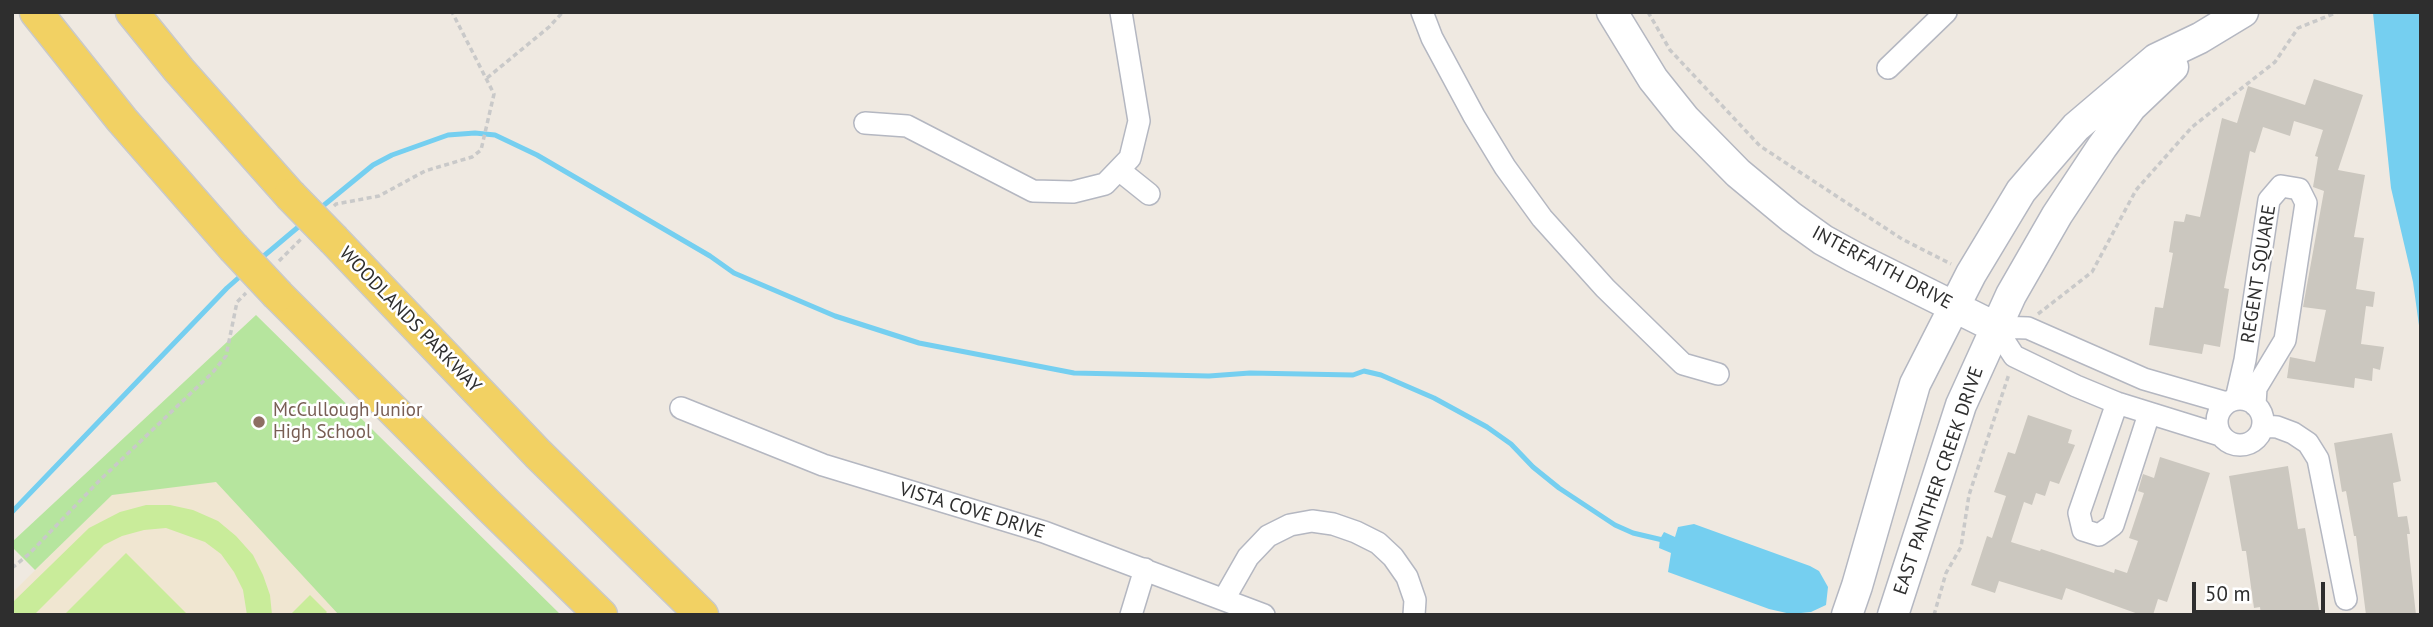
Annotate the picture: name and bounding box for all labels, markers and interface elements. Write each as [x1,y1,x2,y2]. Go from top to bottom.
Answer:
street label: REGENT SQUARE [2237,203,2281,345]
street label: INTERFAITH DRIVE [1808,221,1956,315]
street label: WOODLANDS PARKWAY [334,242,486,398]
street label: EAST PANTHER CREEK DRIVE [1889,364,1989,598]
place label: McCullough Junior High School [273,400,422,444]
marker: McCullough Junior High School [251,414,267,430]
street label: VISTA COVE DRIVE [896,478,1048,544]
scale bar [2195,568,2328,612]
text: 50 m [2205,580,2251,607]

